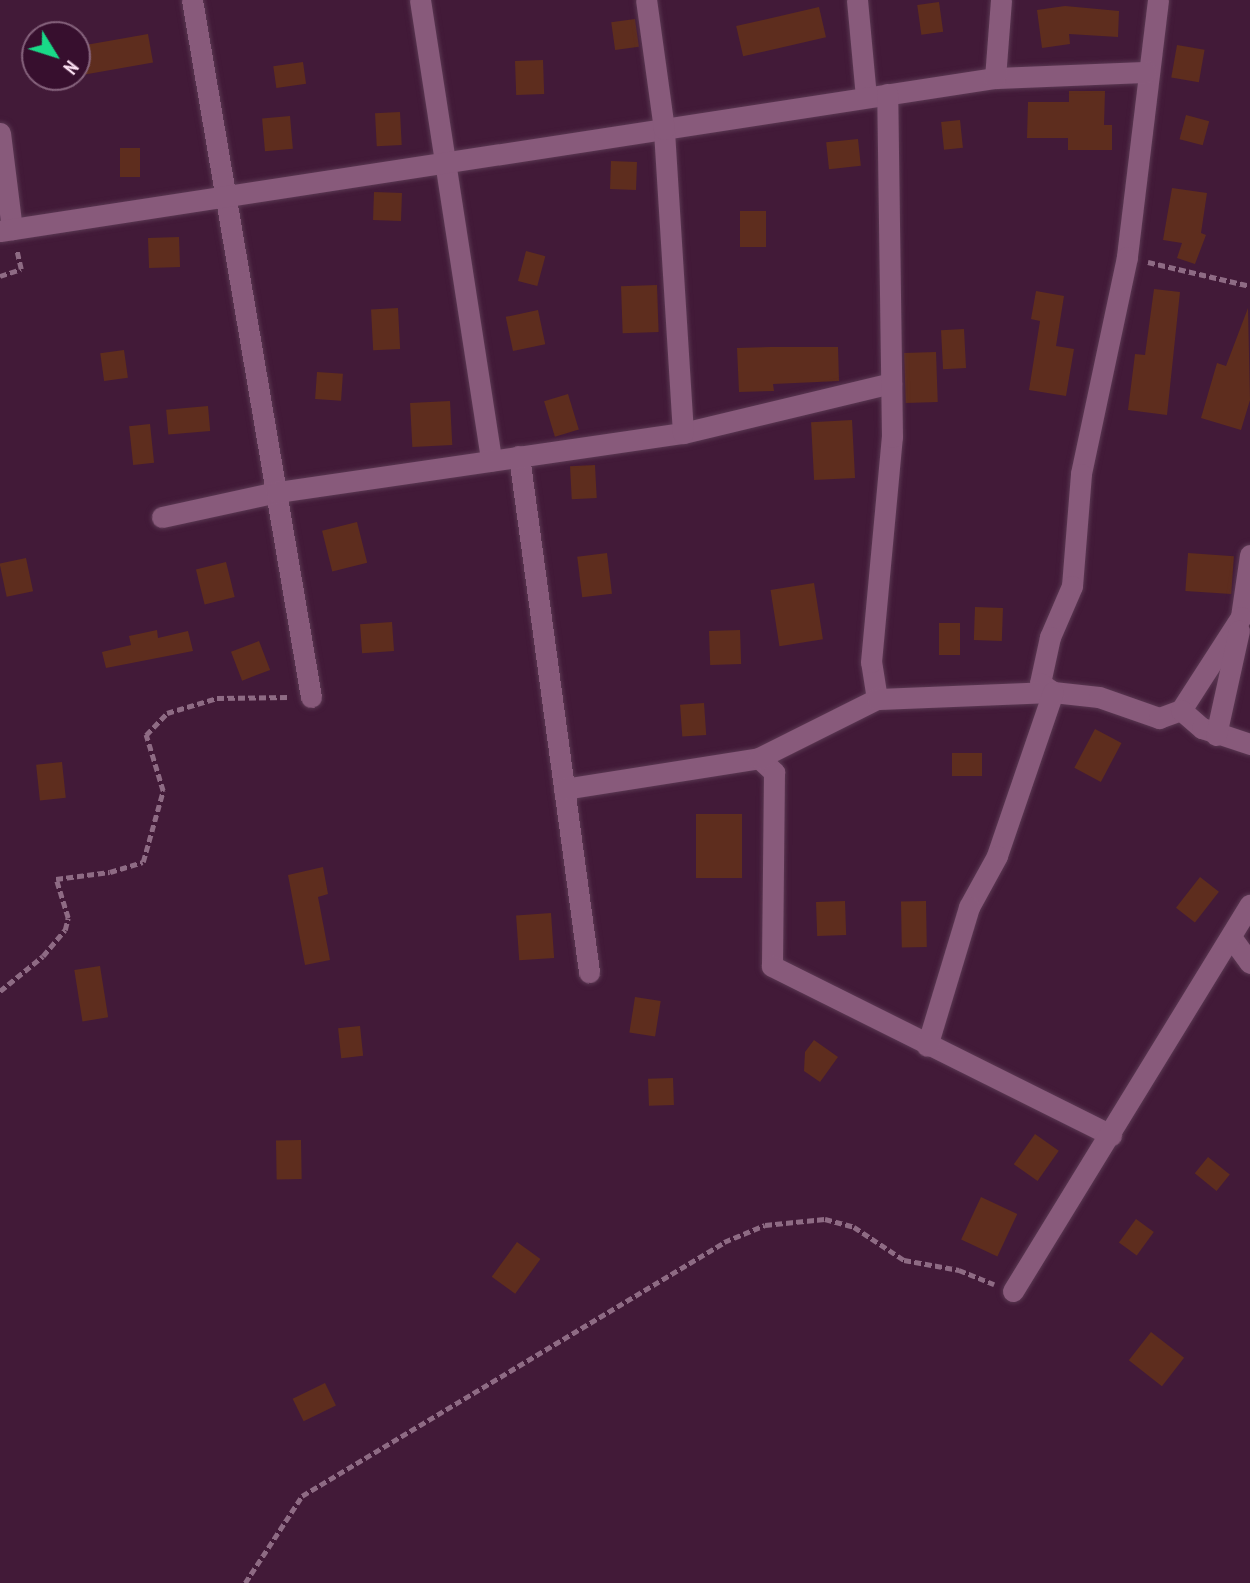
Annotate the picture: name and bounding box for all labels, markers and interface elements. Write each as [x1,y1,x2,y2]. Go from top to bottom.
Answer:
north arrow [21,21,91,91]
text: N [58,56,84,79]

